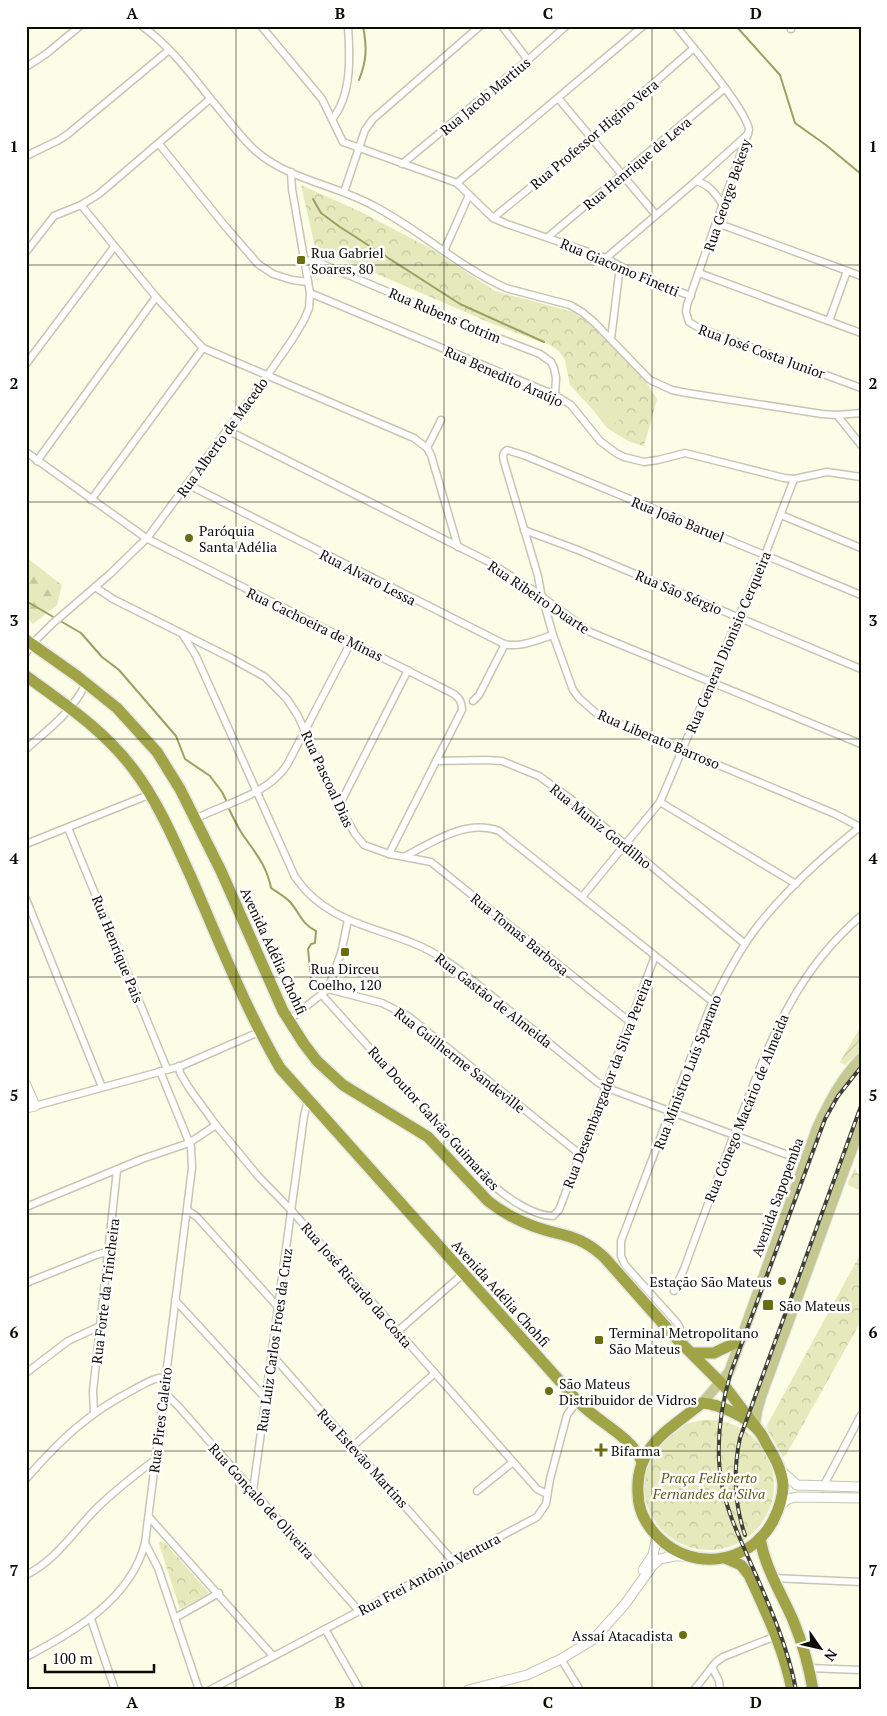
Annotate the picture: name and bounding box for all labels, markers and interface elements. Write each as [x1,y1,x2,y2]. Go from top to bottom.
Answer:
text: A [126,2,138,24]
text: B [335,2,345,24]
text: C [543,2,553,24]
text: D [750,2,762,24]
street label: Rua Jacob Martius [436,53,534,139]
street label: Rua Professor Higino Vera [526,75,662,193]
street label: Rua Henrique de Leva [579,112,695,214]
text: 1 [9,135,19,157]
street label: Rua George Bekesy [699,135,755,254]
text: 1 [868,135,878,157]
street label: Rua Giacomo Finetti [558,233,682,301]
place label: Rua Gabriel Soares, 80 [311,243,384,278]
marker: Rua Gabriel Soares, 80 [295,254,307,266]
street label: Rua Rubens Cotrim [386,283,504,347]
street label: Rua José Costa Junior [696,319,828,383]
street label: Rua Benedito Araújo [442,341,567,411]
text: 2 [9,372,19,394]
text: 2 [868,372,878,394]
street label: Rua Alberto de Macedo [172,373,272,501]
street label: Rua João Baruel [629,492,727,546]
place label: Paróquia Santa Adélia [199,521,277,556]
marker: Paróquia Santa Adélia [183,532,195,544]
street label: Rua Alvaro Lessa [317,545,419,609]
street label: Rua General Dionisio Cerqueira [681,548,775,736]
street label: Rua Ribeiro Duarte [485,556,593,638]
street label: Rua São Sérgio [633,565,725,619]
street label: Rua Cachoeira de Minas [244,583,386,665]
text: 3 [9,609,19,631]
text: 3 [868,609,878,631]
street label: Rua Liberato Barroso [595,705,723,773]
street label: Rua Pascoal Dias [297,727,359,831]
street label: Rua Muniz Gordilho [546,779,656,873]
text: 4 [9,847,19,869]
text: 4 [868,847,878,869]
street label: Avenida Adélia Chohfi [236,885,312,1017]
street label: Rua Tomas Barbosa [467,888,573,980]
street label: Rua Henrique Pais [88,892,148,1006]
marker: Rua Dirceu Coelho, 120 [339,946,351,958]
street label: Rua Gastão de Almeida [432,948,556,1052]
place label: Rua Dirceu Coelho, 120 [309,959,381,994]
street label: Rua Desembargador da Silva Pereira [558,975,656,1191]
street label: Rua Ministro Luís Sparano [649,992,725,1152]
street label: Rua Guilherme Sandeville [391,1003,529,1117]
street label: Rua Cônego Macário de Almeida [700,1011,792,1205]
street label: Rua Doutor Galvão Guimarães [364,1042,504,1194]
text: 5 [9,1084,19,1106]
text: 5 [868,1084,878,1106]
street label: Avenida Sapopemba [747,1135,807,1259]
street label: Rua Forte da Trincheira [87,1217,123,1365]
street label: Rua José Ricardo da Costa [297,1218,417,1352]
street label: Avenida Adélia Chohfi [448,1235,554,1351]
street label: Rua Luiz Carlos Froes da Cruz [252,1247,296,1433]
place label: Estação São Mateus [650,1272,772,1291]
marker: Estação São Mateus [776,1275,788,1287]
place label: São Mateus [779,1296,850,1315]
marker: São Mateus [761,1298,775,1312]
text: 6 [9,1321,19,1343]
text: 6 [868,1321,878,1343]
place label: Terminal Metropolitano São Mateus [609,1323,759,1358]
marker: Terminal Metropolitano São Mateus [593,1334,605,1346]
street label: Rua Pires Caleiro [144,1366,176,1474]
place label: São Mateus Distribuidor de Vidros [559,1374,697,1409]
marker: São Mateus Distribuidor de Vidros [543,1385,555,1397]
street label: Rua Estevão Martins [313,1404,413,1512]
street label: Rua Gonçalo de Oliveira [205,1439,319,1563]
place label: Bifarma [611,1441,660,1460]
marker: Bifarma [595,1444,607,1456]
park label: Praça Felisberto Fernandes da Silva [652,1468,765,1503]
street label: Rua Frei Antônio Ventura [355,1528,503,1620]
text: 7 [9,1559,19,1581]
text: 7 [868,1559,878,1581]
north arrow [794,1624,844,1674]
place label: Assaí Atacadista [572,1626,673,1645]
marker: Assaí Atacadista [677,1629,689,1641]
scale bar [45,1641,154,1673]
text: N [820,1646,842,1666]
text: 100 m [52,1648,93,1668]
text: A [126,1691,138,1713]
text: B [335,1691,345,1713]
text: C [543,1691,553,1713]
text: D [750,1691,762,1713]

